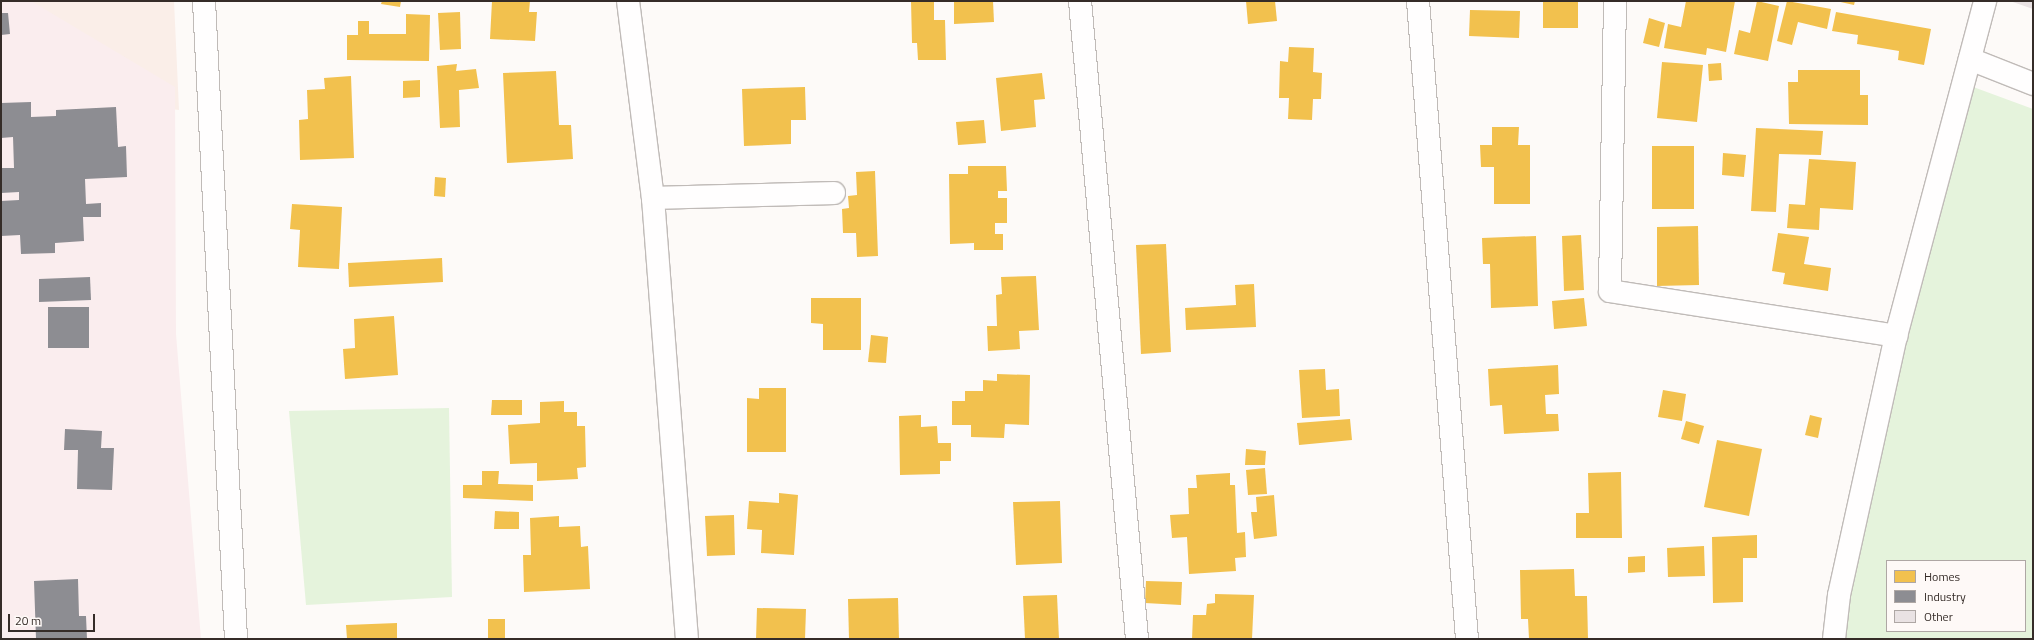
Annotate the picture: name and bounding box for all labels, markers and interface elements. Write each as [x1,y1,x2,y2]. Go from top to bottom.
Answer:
legend [1886,560,2026,632]
text: Homes [1924,567,1960,586]
text: Industry [1924,587,1966,606]
scale bar [10,606,97,632]
text: Other [1924,607,1953,626]
text: 20 m [15,611,41,630]

